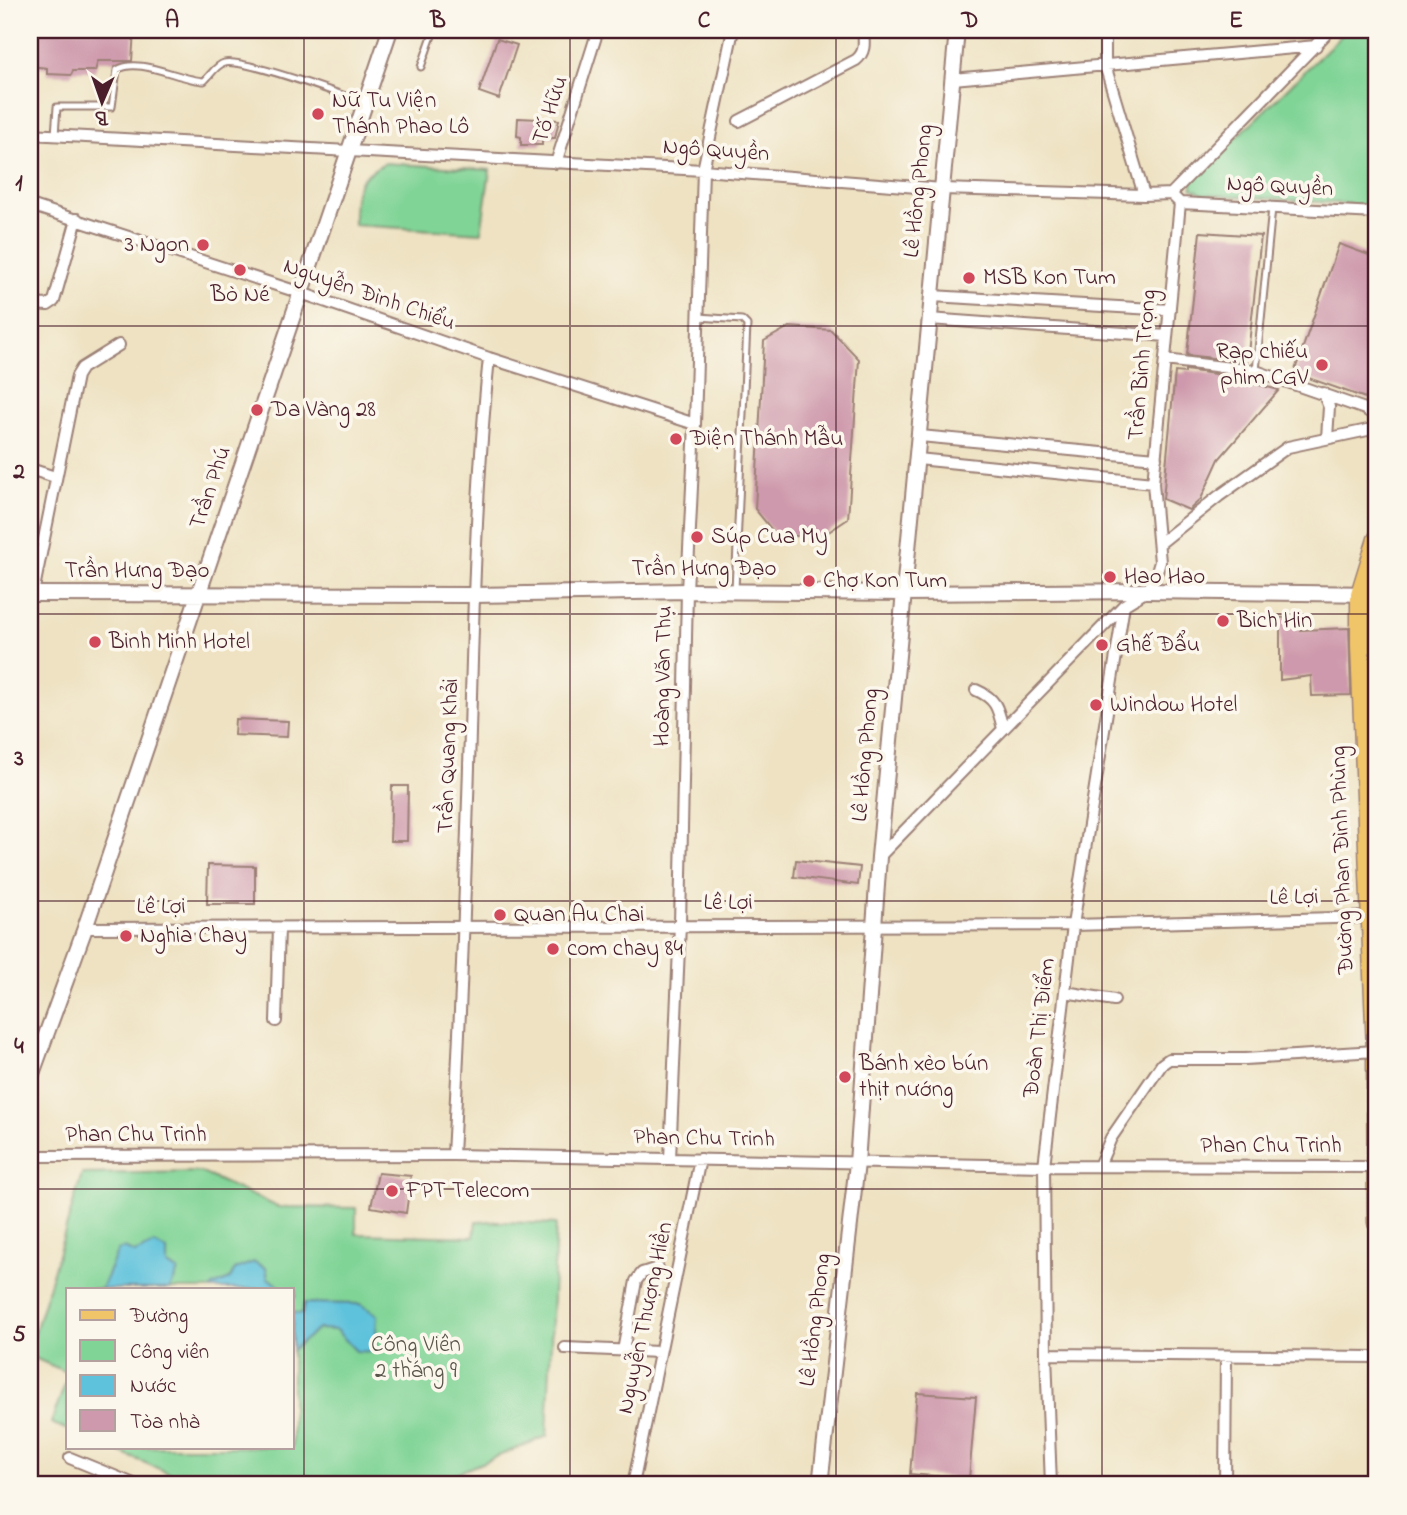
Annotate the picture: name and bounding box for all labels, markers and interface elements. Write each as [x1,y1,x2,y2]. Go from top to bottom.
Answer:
text: A [165,5,179,38]
text: B [429,5,446,38]
text: C [698,5,711,38]
text: D [961,5,978,38]
text: E [1229,5,1243,38]
north arrow [66,66,136,136]
street label: Tố Hữu [525,72,577,148]
place label: Nữ Tu Viện Thánh Phao Lô [332,85,469,144]
text: B [94,103,109,130]
marker: Nữ Tu Viện Thánh Phao Lô [310,106,326,122]
street label: Lê Hồng Phong [896,123,943,259]
street label: Ngô Quyền [662,131,770,173]
text: 1 [15,168,23,201]
street label: Ngô Quyền [1226,168,1334,208]
place label: 3 Ngon [125,229,189,263]
marker: 3 Ngon [195,237,211,253]
street label: Nguyễn Đình Chiểu [278,250,459,342]
marker: Bò Né [232,262,248,278]
place label: MSB Kon Tum [983,262,1116,295]
marker: MSB Kon Tum [961,270,977,286]
place label: Bò Né [209,279,270,312]
street label: Trần Bình Trọng [1120,288,1167,442]
place label: Rạp chiếu phim CGV [1216,336,1308,395]
marker: Rạp chiếu phim CGV [1314,357,1330,373]
place label: Da Vàng 28 [270,394,376,428]
marker: Da Vàng 28 [249,402,265,418]
place label: Điện Thánh Mẫu [689,423,843,456]
marker: Điện Thánh Mẫu [668,431,684,447]
street label: Trần Phú [181,442,241,534]
text: 2 [12,456,25,489]
place label: Súp Cua My [711,521,828,556]
marker: Súp Cua My [689,529,705,545]
street label: Trần Hưng Đạo [632,553,777,587]
street label: Trần Hưng Đạo [65,555,210,589]
place label: Hao Hao [1124,561,1205,594]
place label: Chợ Kon Tum [823,565,947,598]
marker: Hao Hao [1102,569,1118,585]
marker: Chợ Kon Tum [801,573,817,589]
street label: Hoàng Văn Thụ [646,605,683,747]
place label: Bich Hin [1236,605,1312,638]
marker: Bich Hin [1215,613,1231,629]
place label: Binh Minh Hotel [108,626,250,659]
place label: Ghế Đẩu [1116,629,1200,662]
marker: Binh Minh Hotel [87,634,103,650]
marker: Ghế Đẩu [1094,637,1110,653]
street label: Trần Quang Khải [430,678,469,834]
street label: Lê Hồng Phong [844,687,889,823]
place label: Window Hotel [1110,689,1237,722]
marker: Window Hotel [1088,697,1104,713]
text: 3 [13,743,24,776]
street label: Đường Phan Đình Phùng [1323,745,1365,976]
street label: Lê Lợi [1269,881,1319,915]
street label: Lê Lợi [703,887,753,920]
street label: Lê Lợi [136,891,186,924]
place label: Quan Au Chai [514,899,645,932]
marker: Quan Au Chai [492,907,508,923]
place label: Nghia Chay [140,920,247,955]
marker: Nghia Chay [118,928,134,944]
place label: com chay 84 [567,933,683,968]
marker: com chay 84 [545,941,561,957]
street label: Đoàn Thị Điểm [1015,956,1065,1101]
text: 4 [14,1031,24,1064]
place label: Bánh xèo bún thịt nướng [858,1048,988,1108]
marker: Bánh xèo bún thịt nướng [837,1069,853,1085]
street label: Phan Chu Trinh [65,1119,207,1152]
street label: Phan Chu Trinh [633,1121,775,1157]
street label: Phan Chu Trinh [1200,1130,1342,1163]
place label: FPT Telecom [405,1175,529,1208]
marker: FPT Telecom [384,1183,400,1199]
street label: Nguyễn Thượng Hiền [610,1219,684,1417]
street label: Lê Hồng Phong [791,1252,842,1389]
legend [66,1288,294,1448]
text: Đường [129,1302,188,1334]
text: 5 [12,1319,26,1352]
park label: Công Viên 2 tháng 9 [371,1329,461,1389]
text: Công viên [130,1338,209,1370]
text: Nước [130,1372,177,1402]
text: Tòa nhà [130,1408,200,1438]

